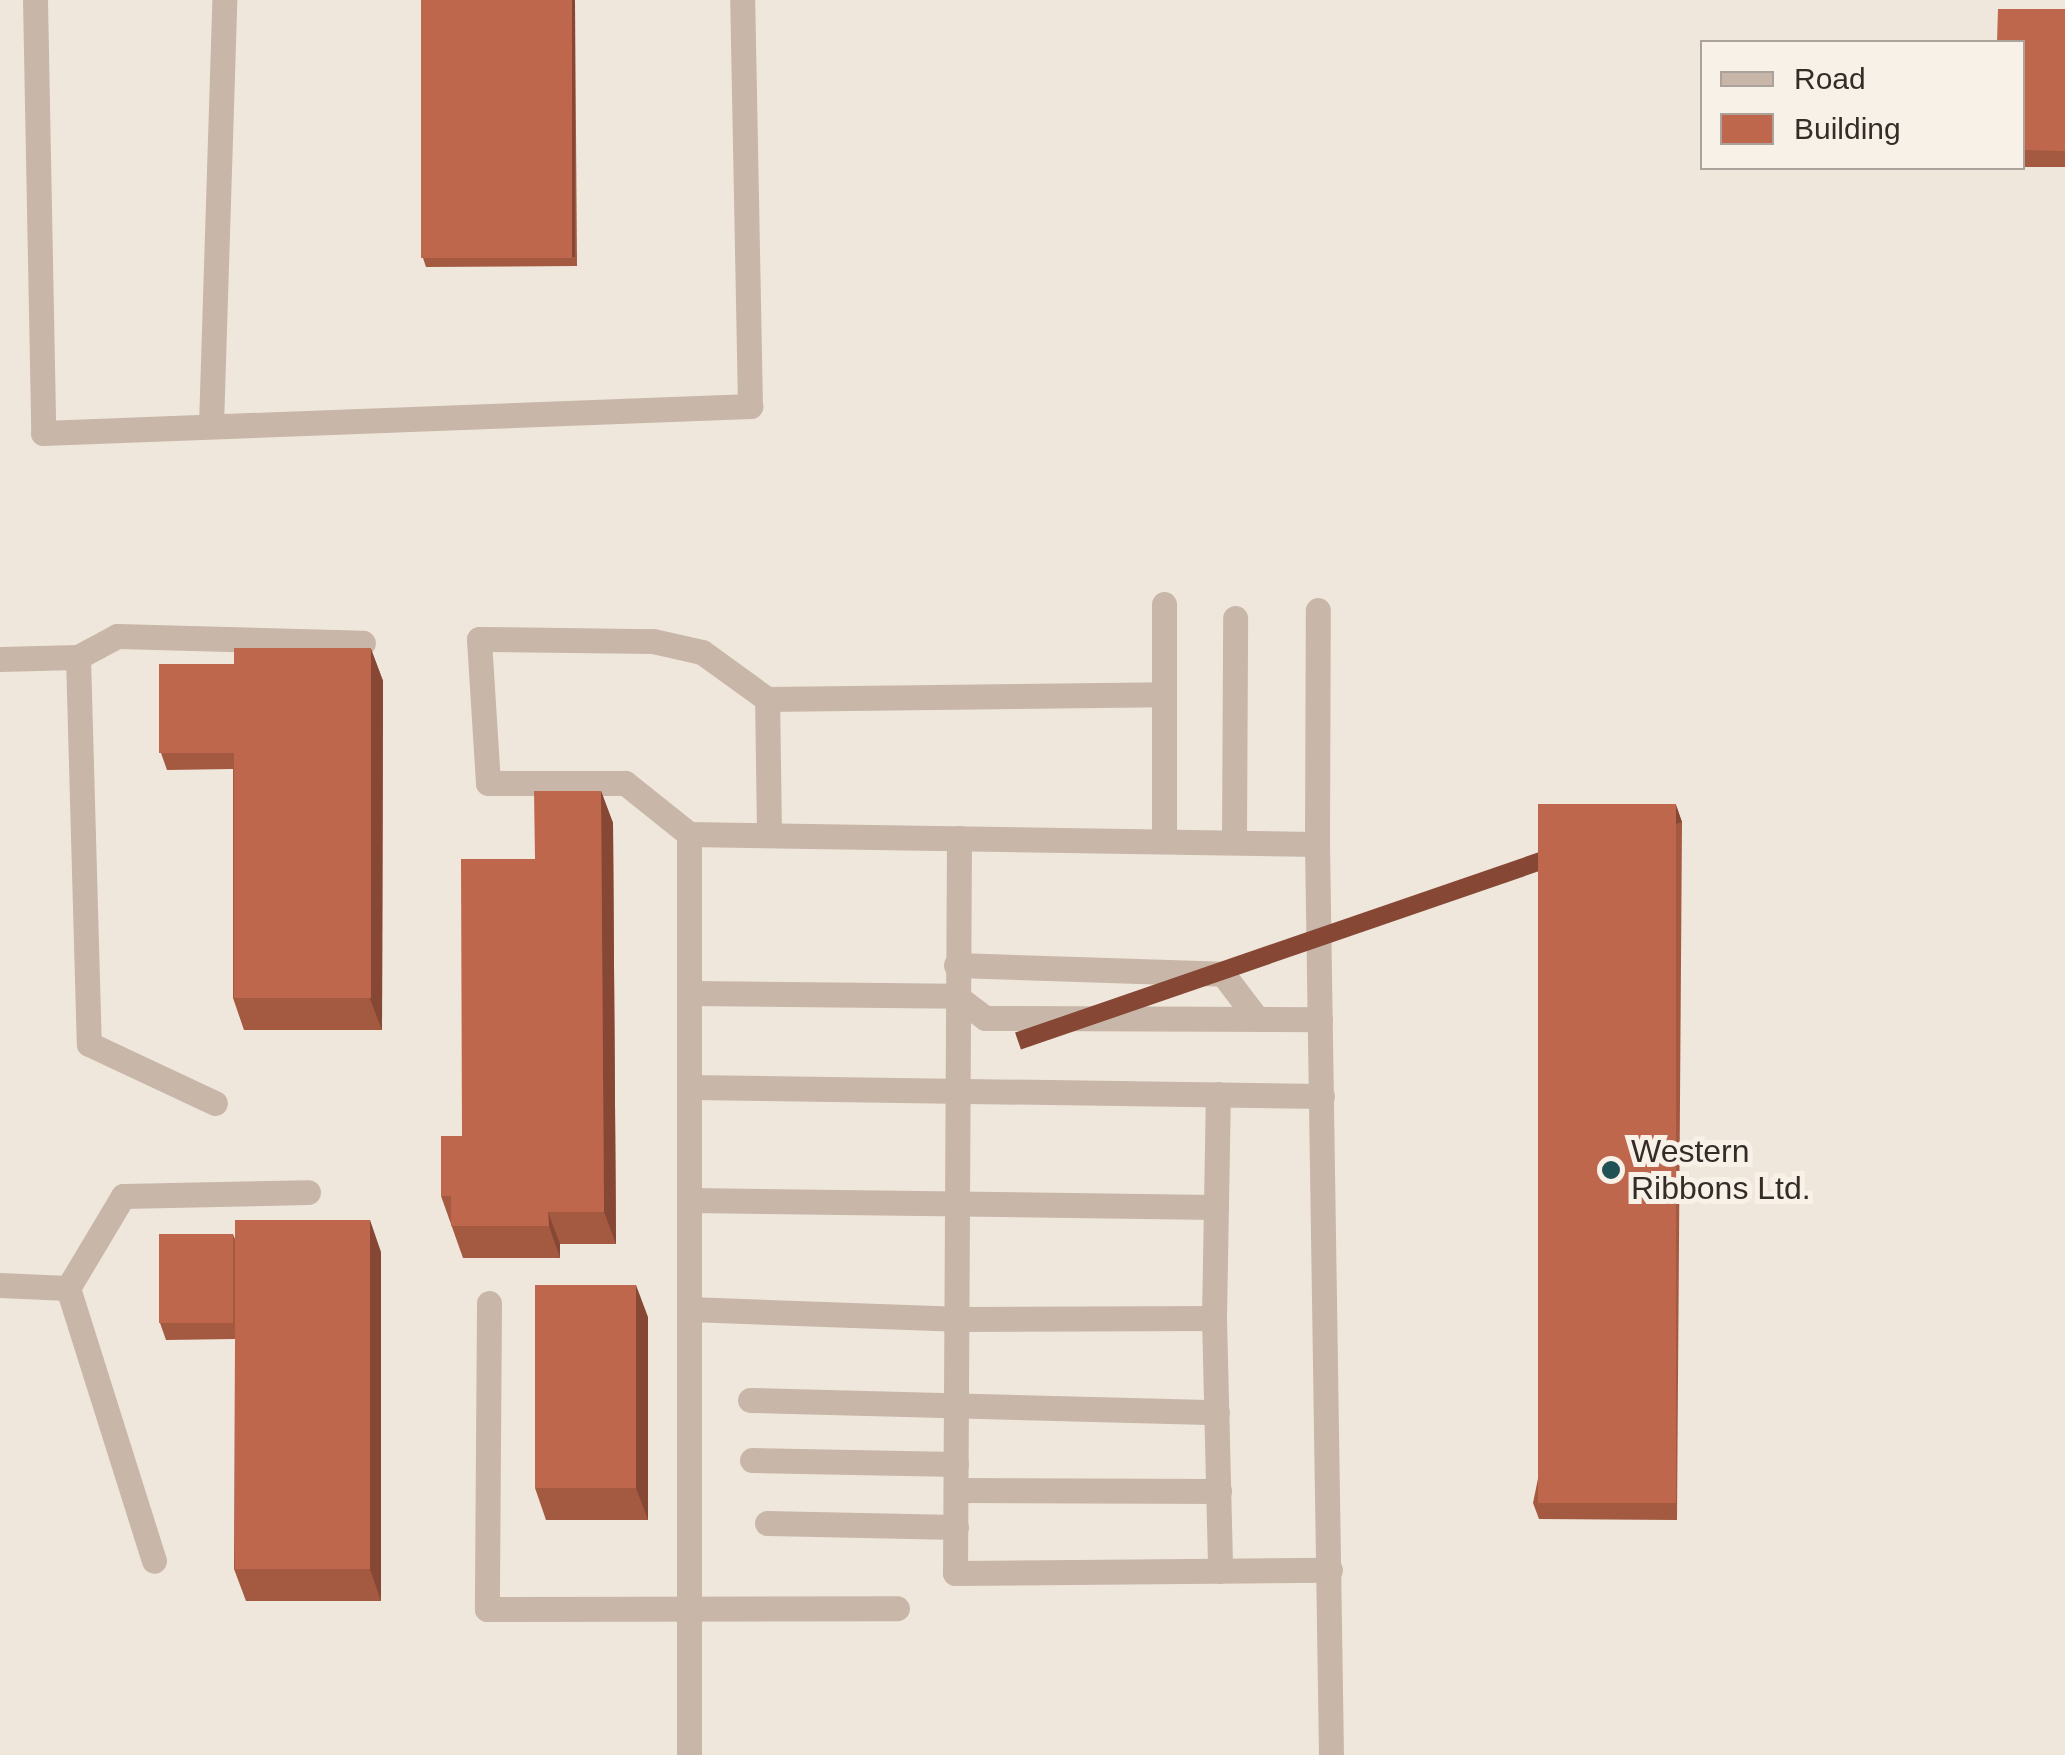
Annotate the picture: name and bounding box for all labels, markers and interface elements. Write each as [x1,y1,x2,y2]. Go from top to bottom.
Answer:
legend [1700,40,2025,170]
text: Road [1794,62,1866,95]
text: Building [1794,112,1901,145]
place label: Western Ribbons Ltd. [1631,1133,1811,1208]
marker: Western Ribbons Ltd. [1600,1159,1622,1181]

